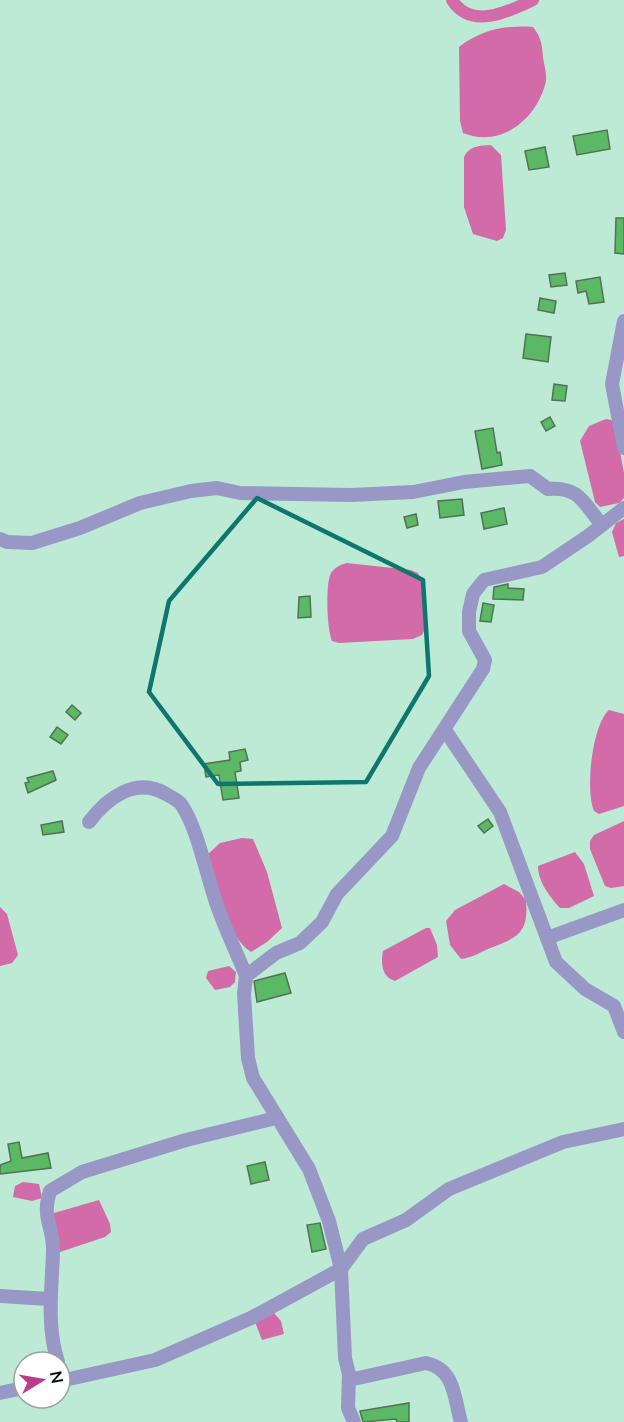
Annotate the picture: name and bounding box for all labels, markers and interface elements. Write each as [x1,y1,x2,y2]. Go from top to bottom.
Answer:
north arrow [12,1350,72,1410]
text: N [47,1369,68,1385]

